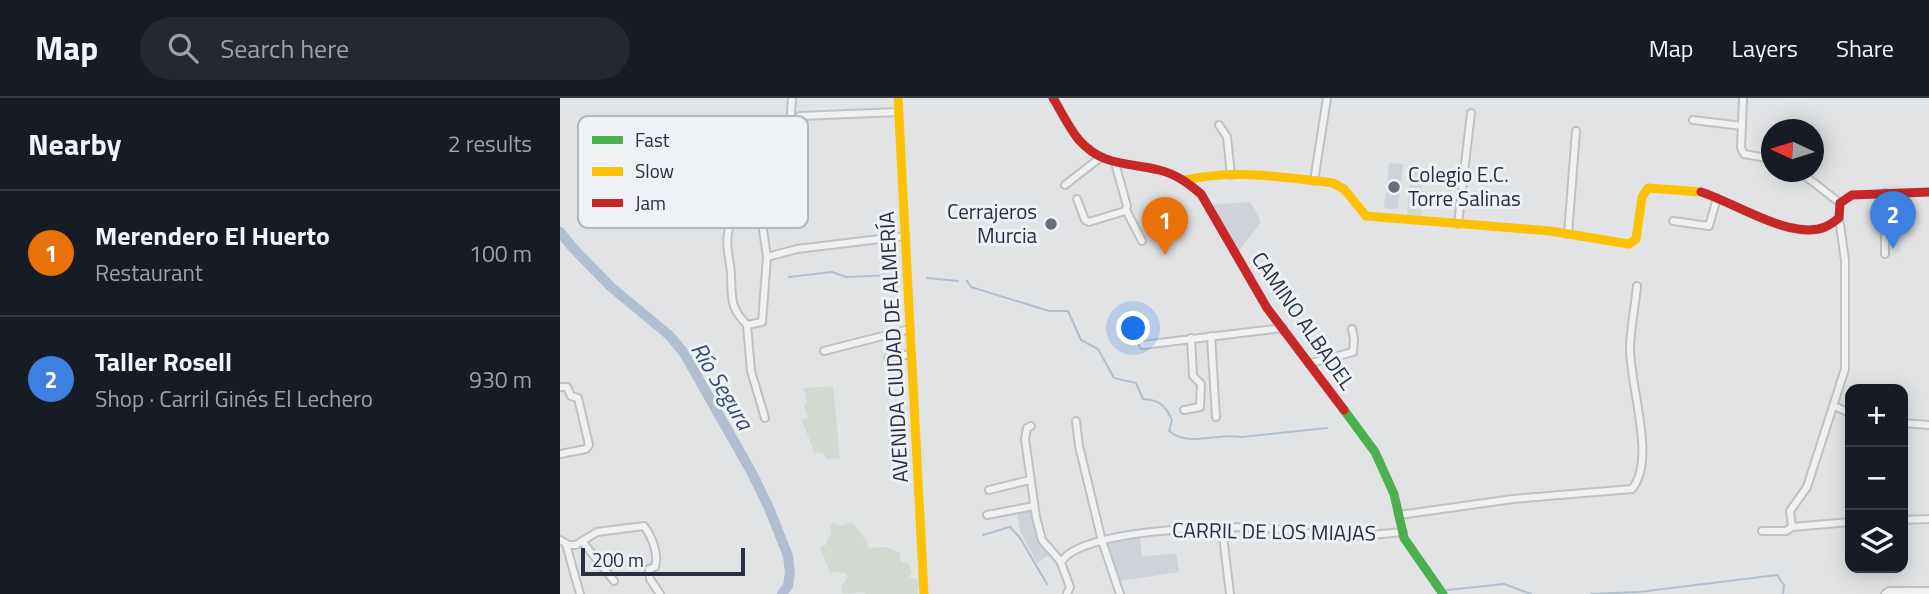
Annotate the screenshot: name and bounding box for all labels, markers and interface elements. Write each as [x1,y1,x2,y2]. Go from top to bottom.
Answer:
search box [140,17,630,80]
text: Map [35,23,98,73]
icon: search [164,29,202,67]
text: Search here [220,29,349,68]
text: Map [1649,30,1694,66]
text: Layers [1732,30,1798,66]
text: Share [1836,30,1894,66]
legend [578,116,808,228]
north arrow [1761,119,1824,182]
text: Nearby [28,121,121,167]
text: Fast [635,125,670,154]
text: 2 results [448,126,532,161]
text: Slow [635,156,674,185]
place label: Colegio E.C. Torre Salinas [1408,158,1521,214]
marker: Colegio E.C. Torre Salinas [1386,179,1402,195]
text: Jam [635,188,666,217]
pin: 2 [1870,191,1916,249]
place label: Cerrajeros Murcia [947,195,1037,251]
pin: 1 [1142,197,1188,255]
street label: AVENIDA CIUDAD DE ALMERÍA [870,210,916,484]
text: Merendero El Huerto [95,216,330,255]
marker: Cerrajeros Murcia [1043,216,1059,232]
text: 1 [45,236,57,271]
text: 100 m [469,236,532,271]
street label: CAMINO ALBADEL [1244,245,1364,396]
text: Restaurant [95,255,203,290]
your location [1116,311,1150,345]
water label: Río Segura [682,335,763,438]
text: Taller Rosell [95,342,232,381]
text: 2 [45,362,57,397]
text: 930 m [469,362,532,397]
text: Shop · Carril Ginés El Lechero [95,381,373,416]
map controls [1845,384,1908,573]
button: + [1845,384,1908,447]
button: − [1845,447,1908,510]
button: layers [1845,510,1908,573]
street label: CARRIL DE LOS MIAJAS [1172,513,1376,549]
scale bar [581,545,746,577]
text: 200 m [592,545,644,574]

